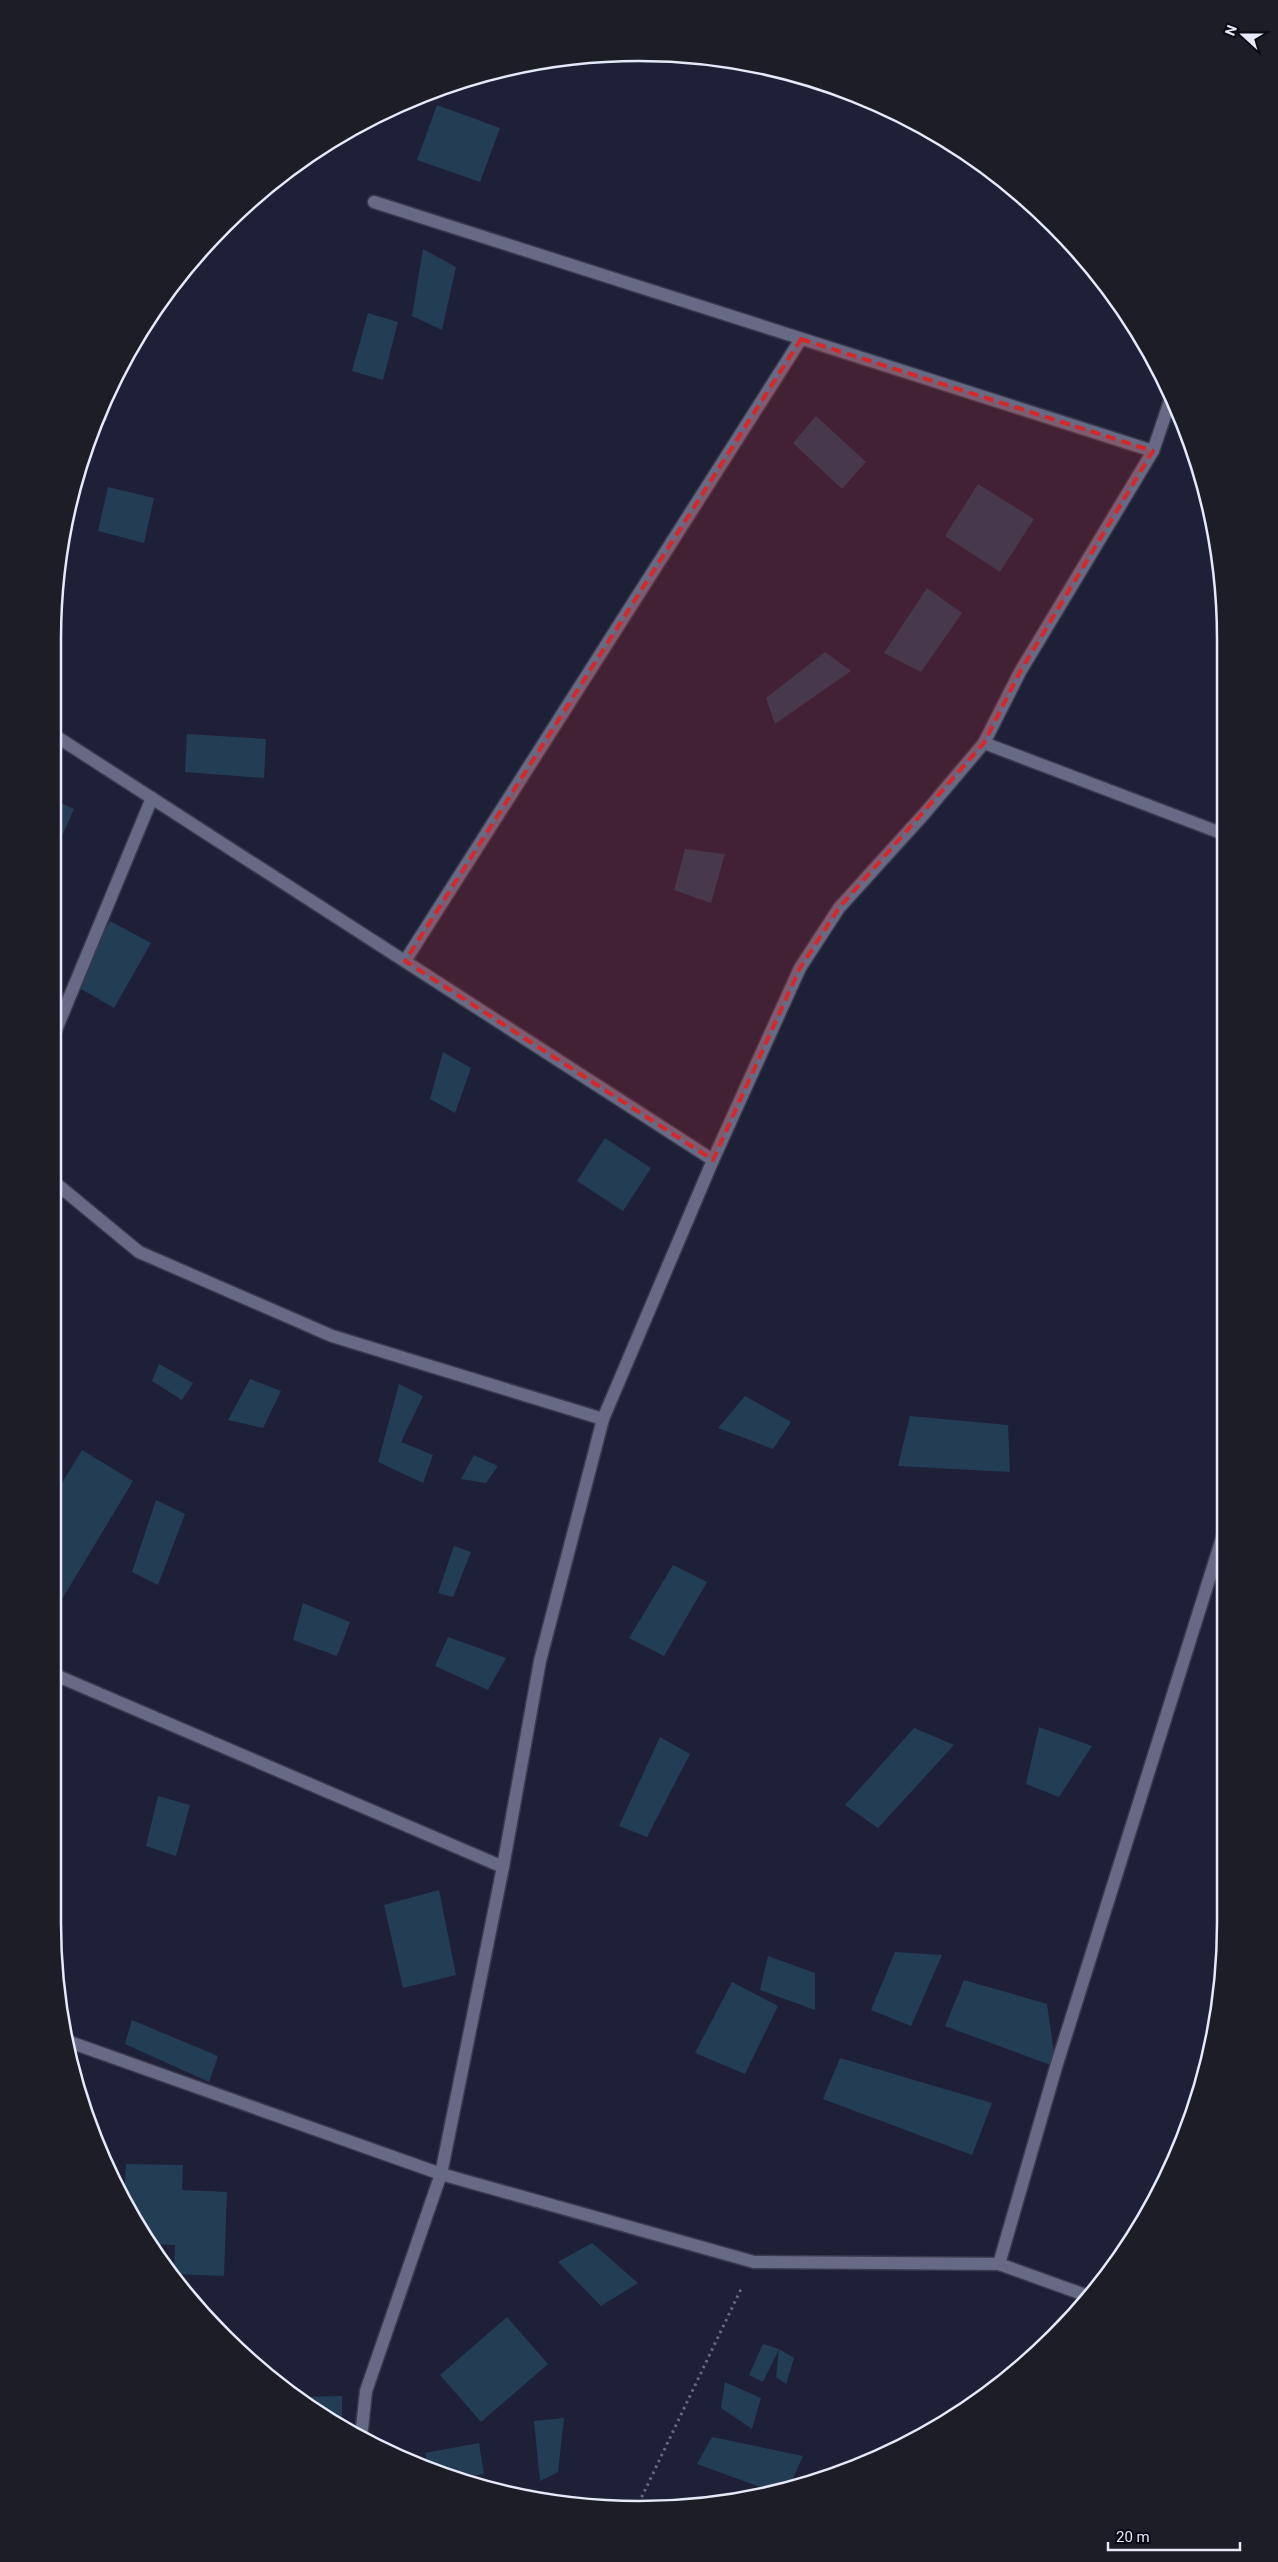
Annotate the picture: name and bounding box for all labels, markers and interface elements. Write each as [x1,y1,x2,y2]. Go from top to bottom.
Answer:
north arrow [1218,10,1268,60]
text: N [1222,23,1240,38]
scale bar [1108,2520,1240,2552]
text: 20 m [1116,2528,1150,2546]

